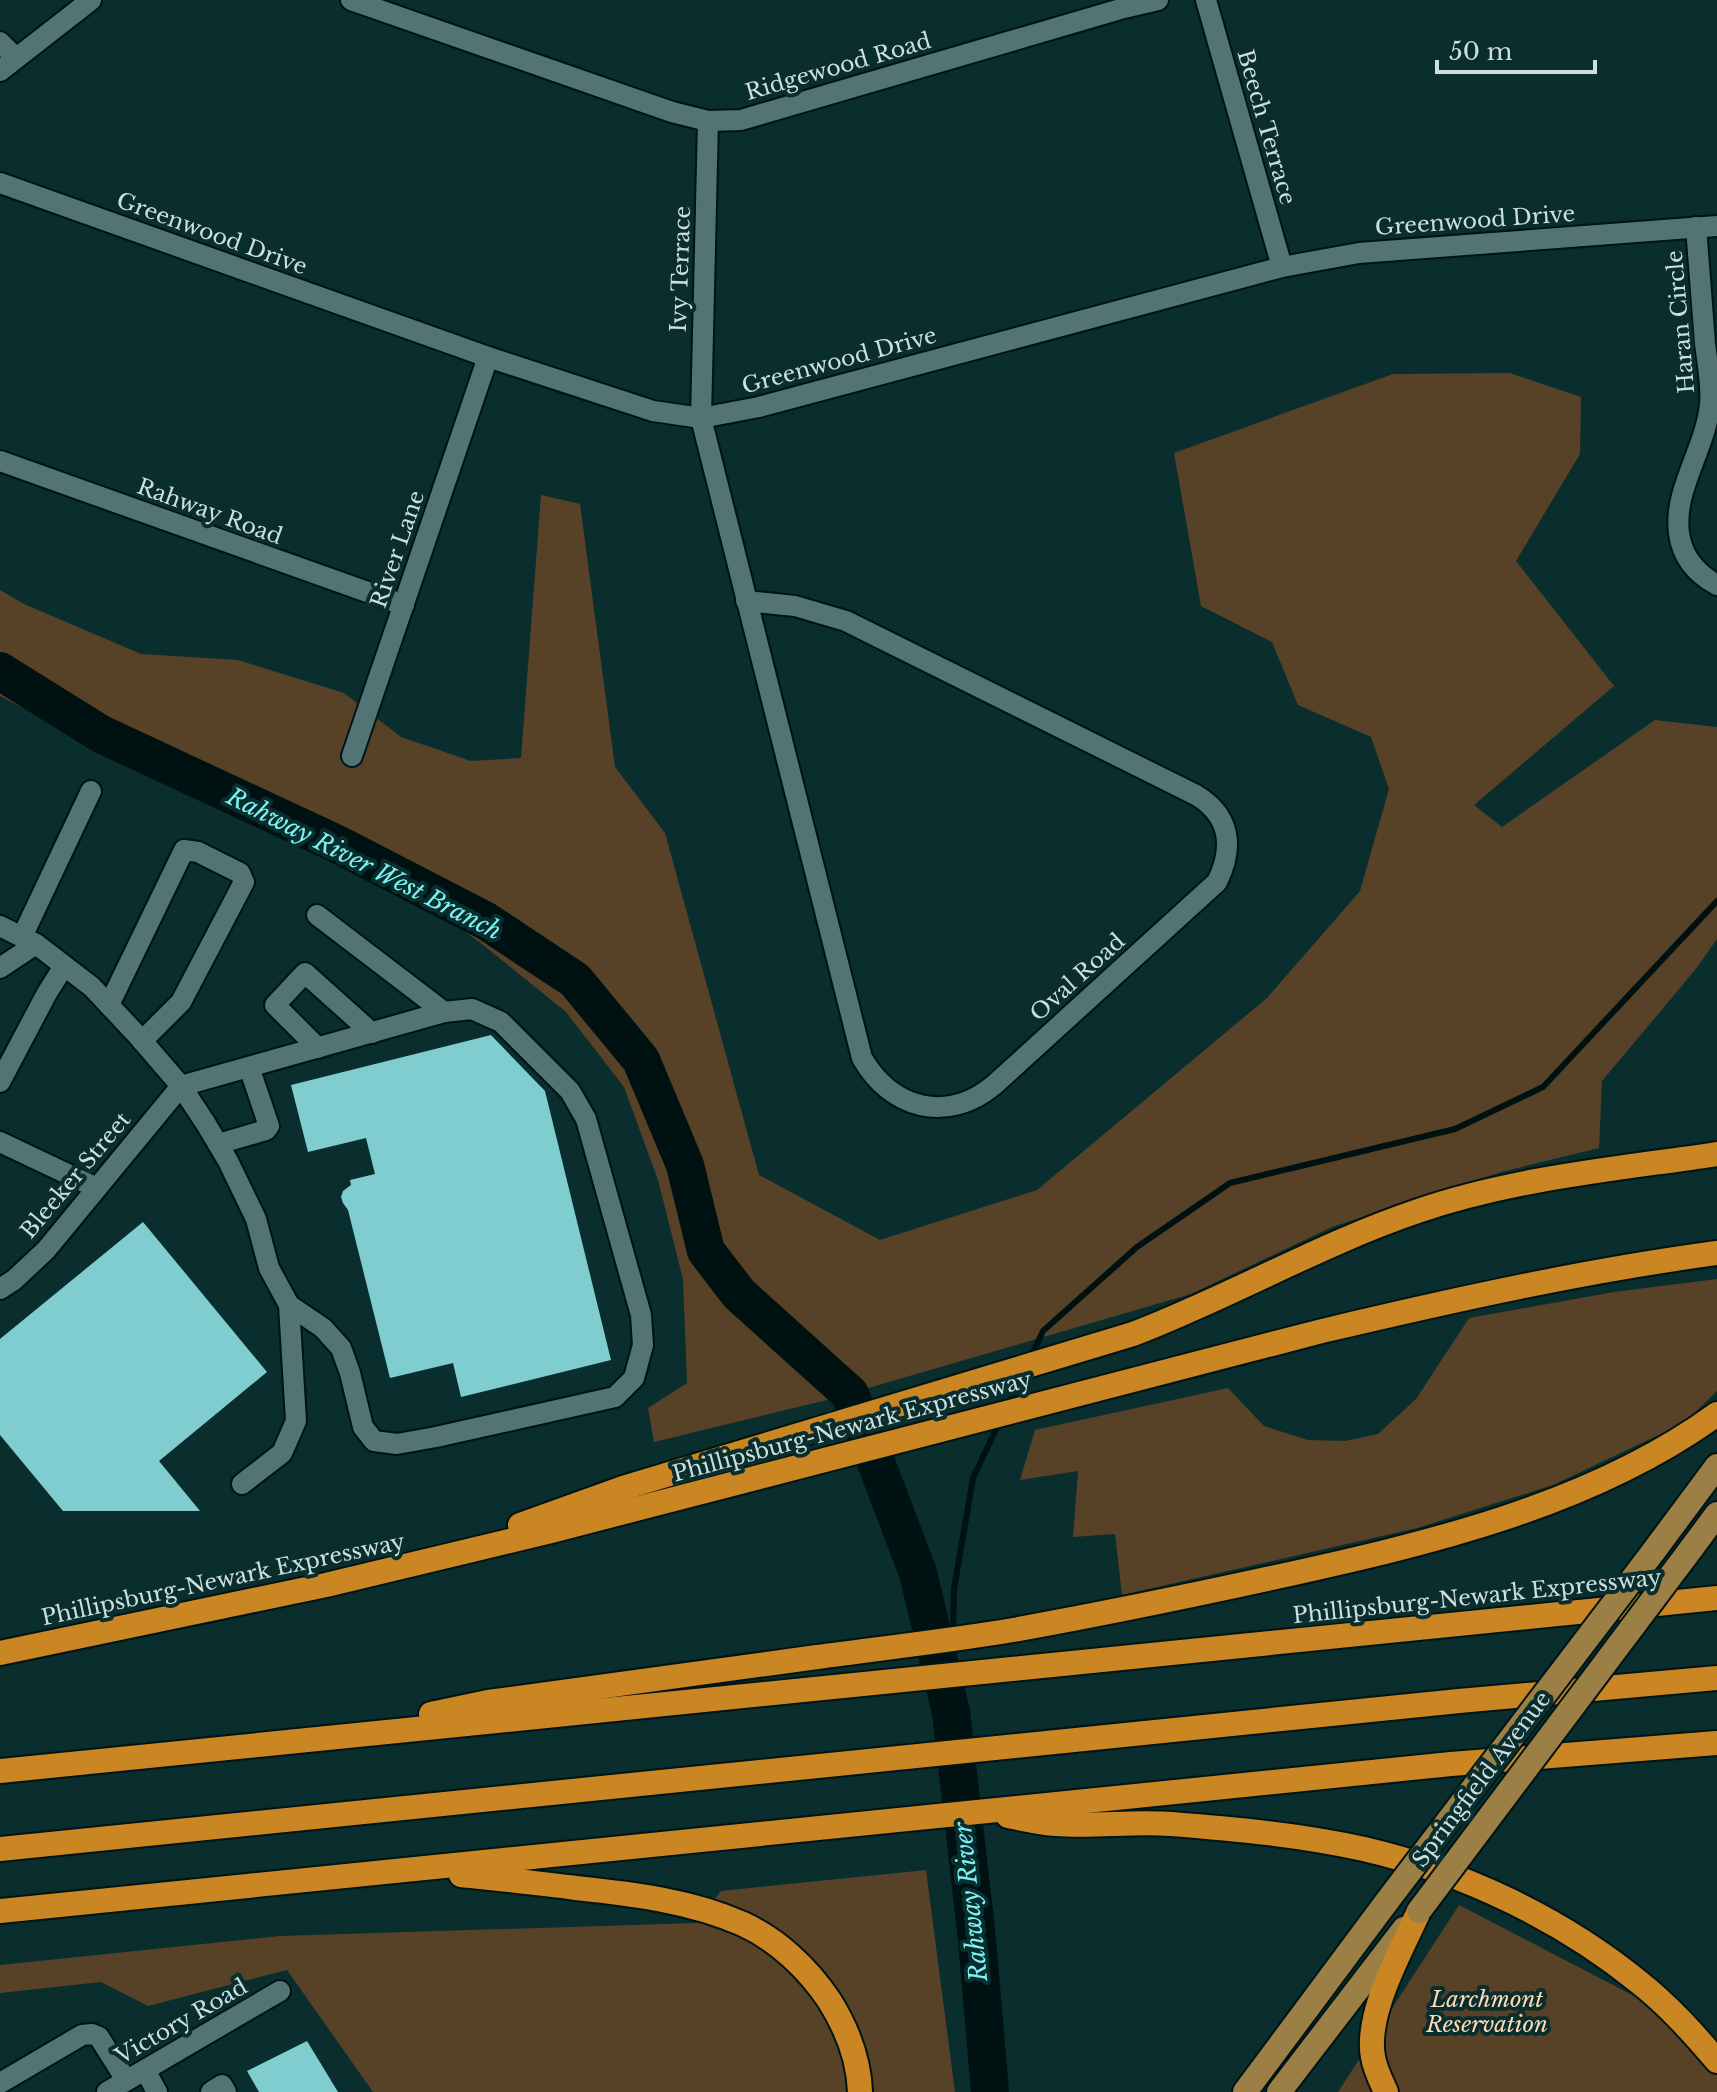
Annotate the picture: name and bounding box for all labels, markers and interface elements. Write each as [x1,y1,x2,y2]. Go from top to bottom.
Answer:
scale bar [1437,24,1595,74]
street label: Ridgewood Road [742,27,934,106]
text: 50 m [1449,37,1513,66]
street label: Beech Terrace [1231,46,1302,208]
street label: Greenwood Drive [113,186,311,280]
street label: Greenwood Drive [1374,200,1576,241]
street label: Ivy Terrace [665,205,696,333]
street label: Haran Circle [1661,249,1700,395]
street label: Greenwood Drive [739,321,939,399]
street label: Rahway Road [133,473,286,550]
street label: River Lane [365,487,430,611]
water label: Rahway River West Branch [221,781,506,946]
street label: Oval Road [1024,928,1130,1027]
street label: Bleeker Street [15,1106,137,1244]
street label: Phillipsburg-Newark Expressway [670,1365,1035,1488]
street label: Phillipsburg-Newark Expressway [39,1528,407,1631]
street label: Phillipsburg-Newark Expressway [1291,1564,1663,1629]
street label: Springfield Avenue [1406,1686,1556,1873]
water label: Rahway River [948,1820,993,1984]
street label: Victory Road [110,1973,252,2071]
park label: Larchmont Reservation [1425,1986,1548,2038]

